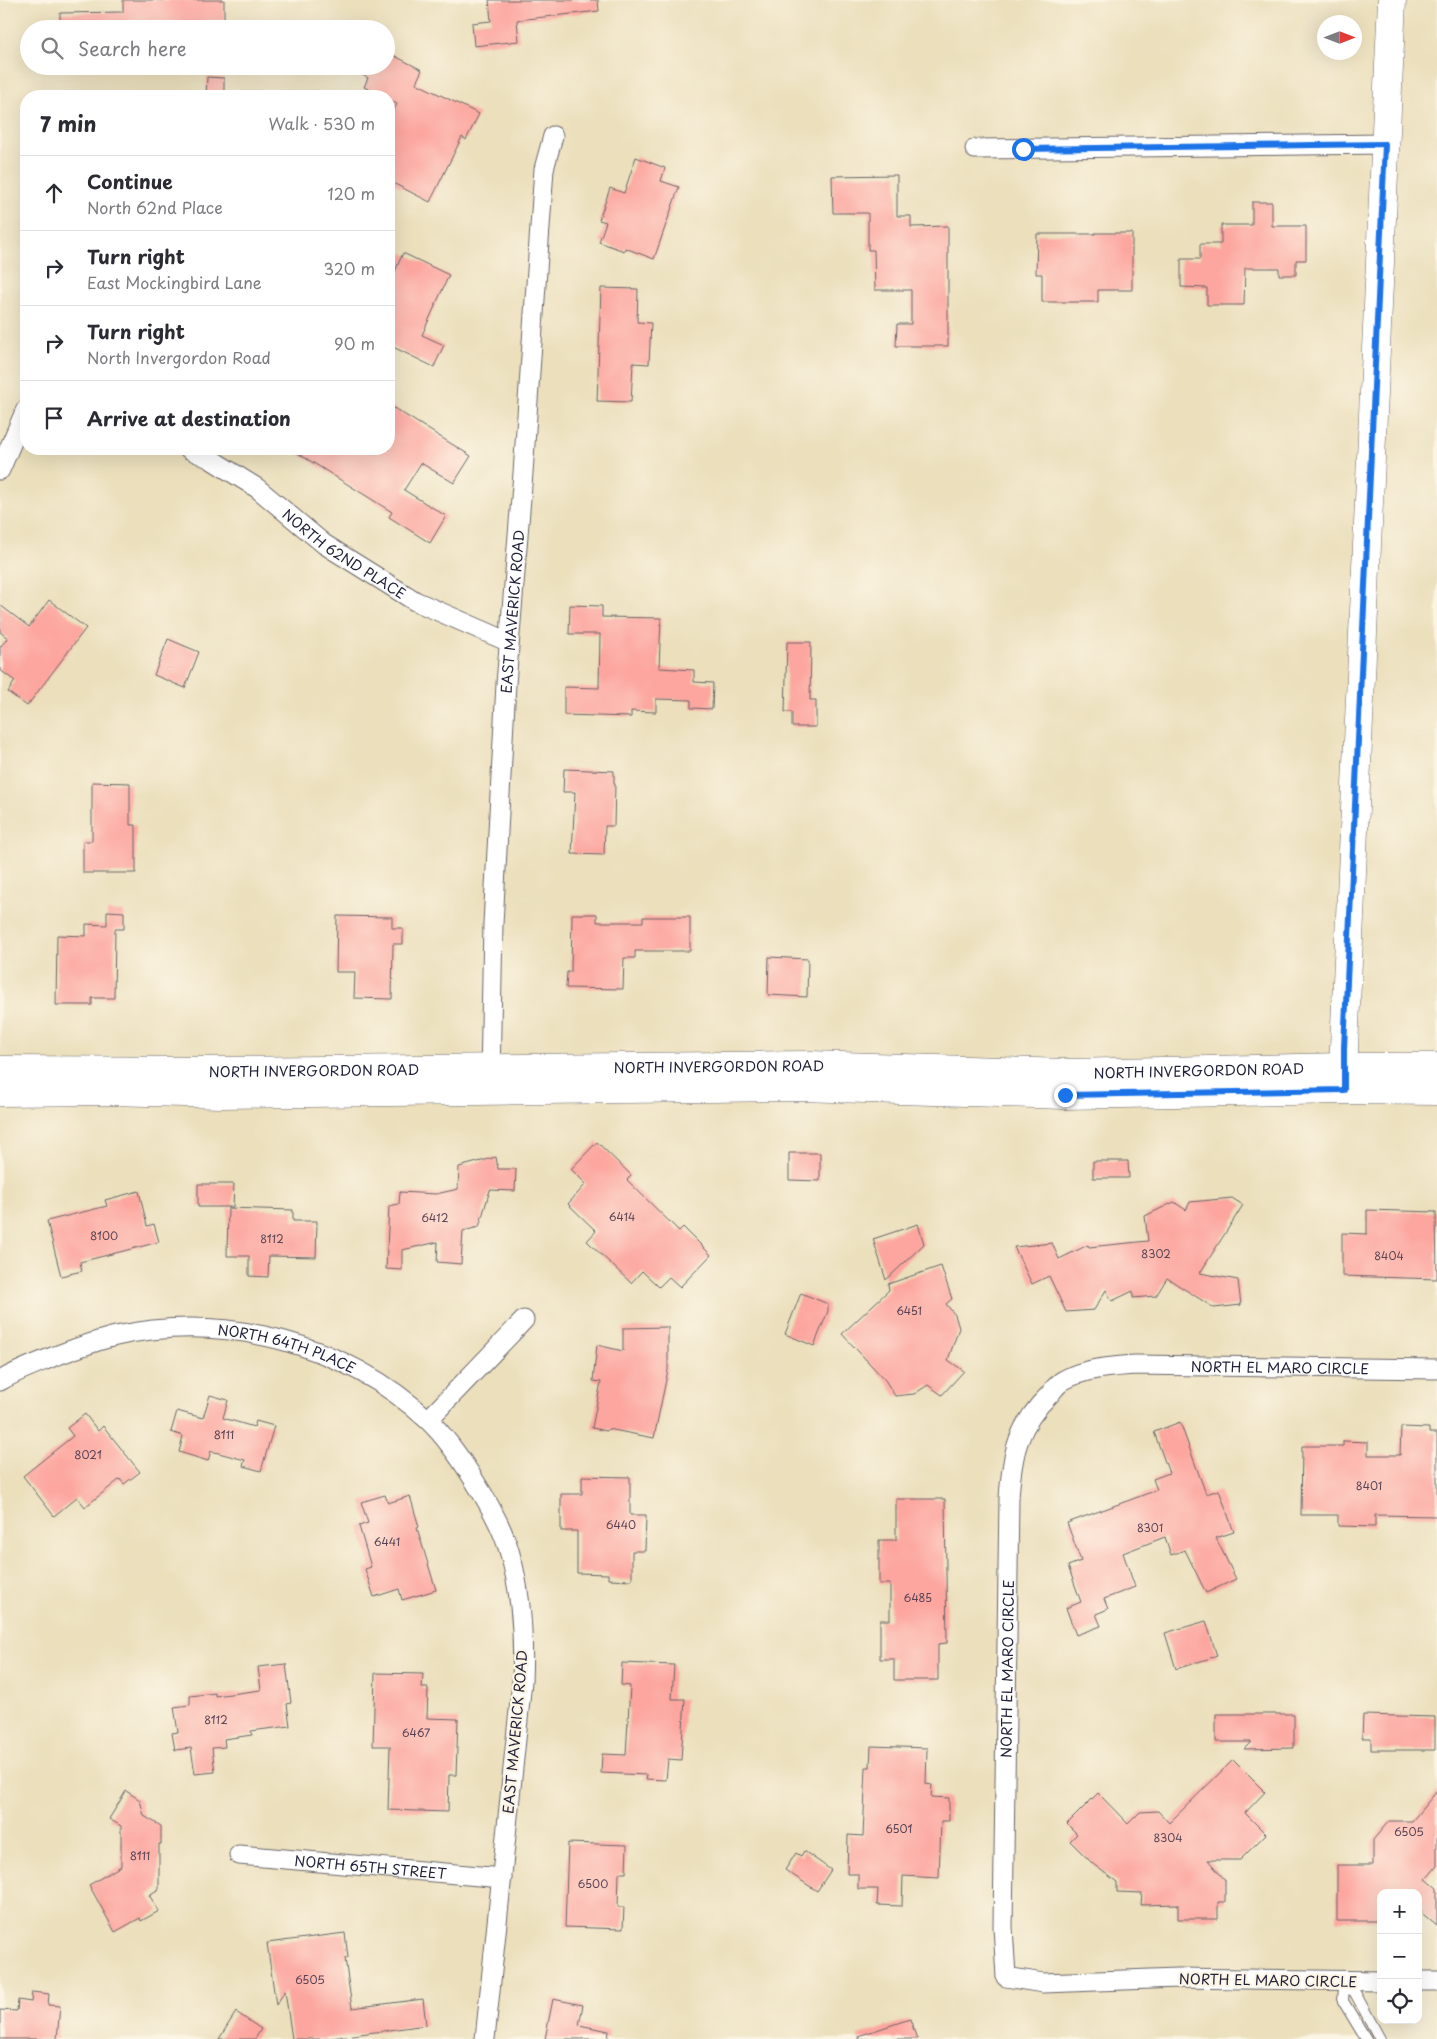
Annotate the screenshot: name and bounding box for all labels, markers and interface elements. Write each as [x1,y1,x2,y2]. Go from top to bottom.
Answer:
north arrow [1317,15,1362,60]
search box [20,20,395,75]
icon: search [38,34,66,62]
text: Search here [78,34,187,62]
text: 7 min [40,107,96,139]
text: Walk · 530 m [268,111,375,135]
route start [1012,138,1035,161]
text: Continue [87,167,173,195]
icon: ahead [40,179,68,207]
text: 120 m [328,181,375,205]
text: North 62nd Place [87,195,223,219]
text: Turn right [87,242,185,270]
icon: right [40,254,68,282]
text: 320 m [324,256,375,280]
text: East Mockingbird Lane [87,270,262,294]
text: Turn right [87,317,185,345]
icon: right [40,329,68,357]
text: 90 m [334,331,375,355]
text: North Invergordon Road [87,345,271,369]
icon: arrive [40,404,68,432]
text: Arrive at destination [87,404,291,432]
street label: NORTH 62ND PLACE [278,503,410,603]
street label: EAST MAVERICK ROAD [495,529,529,694]
street label: NORTH INVERGORDON ROAD [614,1054,825,1078]
street label: NORTH INVERGORDON ROAD [1093,1057,1304,1083]
street label: NORTH INVERGORDON ROAD [209,1058,419,1082]
route end [1054,1084,1077,1107]
house number: 6414 [609,1208,635,1225]
house number: 6412 [422,1209,449,1226]
house number: 8100 [90,1227,118,1244]
house number: 8112 [260,1230,284,1247]
house number: 8302 [1141,1245,1171,1262]
house number: 8404 [1374,1247,1404,1264]
house number: 6451 [896,1302,922,1319]
street label: NORTH 64TH PLACE [217,1319,360,1378]
street label: NORTH EL MARO CIRCLE [1191,1355,1370,1379]
house number: 8111 [214,1426,234,1443]
house number: 8021 [74,1446,102,1463]
house number: 8401 [1356,1477,1382,1494]
house number: 6440 [606,1516,636,1533]
house number: 8301 [1137,1519,1163,1536]
house number: 6441 [374,1533,400,1550]
street label: NORTH EL MARO CIRCLE [995,1579,1018,1758]
house number: 6485 [904,1589,932,1606]
street label: EAST MAVERICK ROAD [497,1649,533,1815]
house number: 8112 [204,1711,228,1728]
house number: 6467 [402,1724,430,1741]
house number: 6501 [885,1820,913,1837]
house number: 6505 [1394,1823,1424,1840]
house number: 8304 [1153,1829,1183,1846]
house number: 8111 [130,1847,150,1864]
street label: NORTH 65TH STREET [294,1849,448,1884]
house number: 6500 [578,1875,608,1892]
map controls [1377,1889,1422,2024]
button: + [1377,1889,1422,1934]
button: − [1377,1934,1422,1979]
street label: NORTH EL MARO CIRCLE [1179,1968,1357,1992]
house number: 6505 [295,1971,325,1988]
button: locate [1377,1979,1422,2024]

